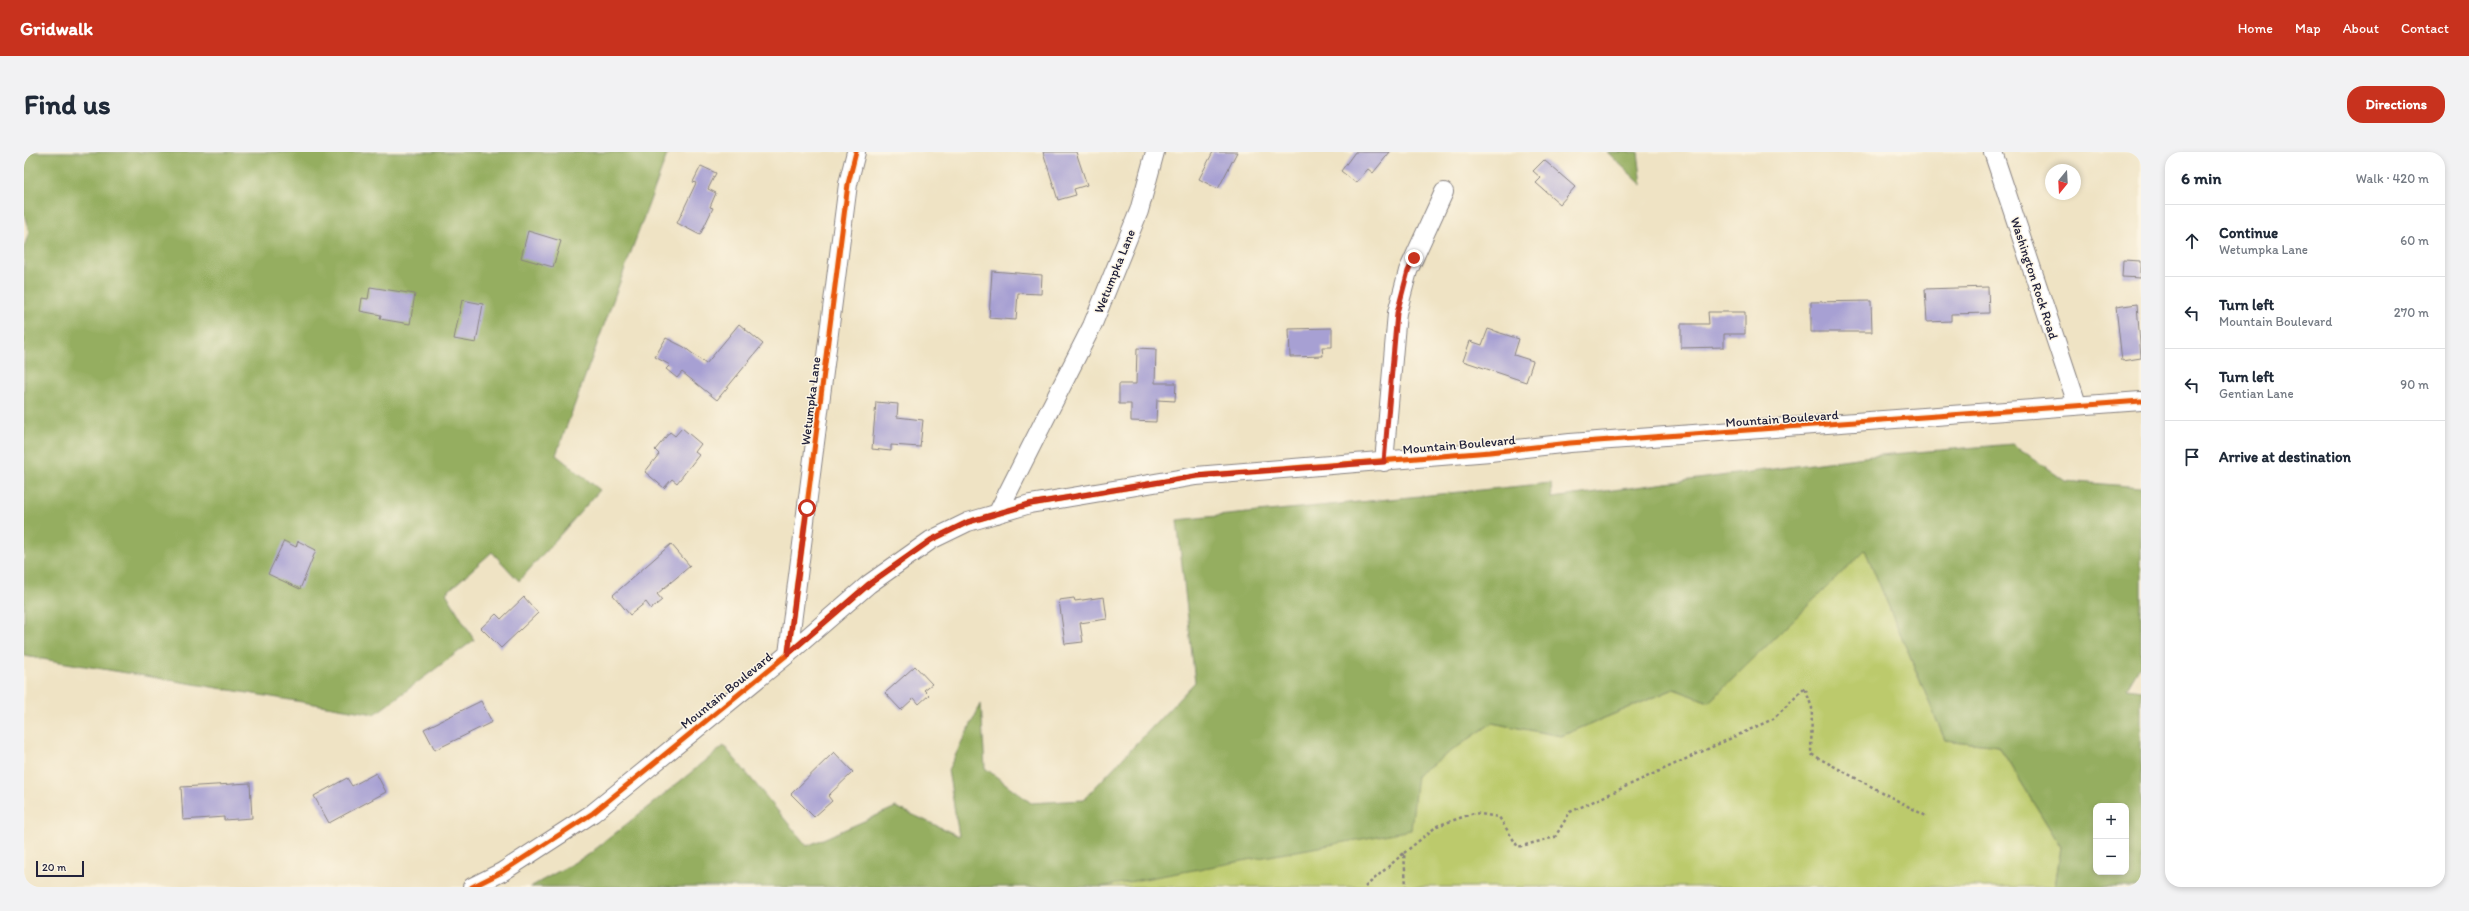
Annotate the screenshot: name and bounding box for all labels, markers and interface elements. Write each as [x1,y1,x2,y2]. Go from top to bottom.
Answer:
text: Gridwalk [20,17,93,40]
text: Home [2238,20,2273,37]
text: Map [2295,20,2321,37]
text: About [2343,20,2379,37]
text: Contact [2401,20,2449,37]
button: Directions [2347,86,2445,123]
text: Find us [24,87,111,121]
north arrow [2045,164,2081,200]
text: 6 min [2181,168,2222,188]
text: Walk · 420 m [2356,171,2429,186]
street label: Washington Rock Road [2008,215,2061,341]
text: Continue [2219,224,2278,242]
street label: Wetumpka Lane [1091,227,1138,315]
icon: ahead [2181,230,2203,252]
text: 60 m [2400,233,2429,248]
text: Wetumpka Lane [2219,242,2308,257]
route end [1405,249,1423,267]
text: Turn left [2219,296,2274,314]
icon: left [2181,302,2203,324]
text: 270 m [2394,305,2429,320]
text: Mountain Boulevard [2219,314,2332,329]
street label: Wetumpka Lane [798,356,823,446]
text: Turn left [2219,368,2274,386]
icon: left [2181,374,2203,396]
text: 90 m [2400,377,2429,392]
text: Gentian Lane [2219,386,2294,401]
street label: Mountain Boulevard [1725,407,1839,430]
street label: Mountain Boulevard [1402,432,1516,457]
icon: arrive [2181,446,2203,468]
text: Arrive at destination [2219,448,2351,466]
route start [798,499,816,517]
street label: Mountain Boulevard [678,649,775,732]
map controls [2093,803,2129,875]
button: + [2093,803,2129,839]
button: − [2093,839,2129,875]
scale bar [36,859,84,878]
text: 20 m [42,861,66,874]

